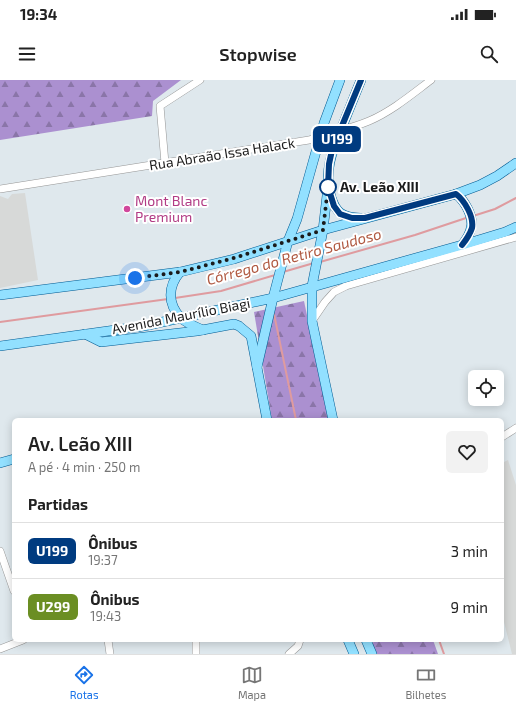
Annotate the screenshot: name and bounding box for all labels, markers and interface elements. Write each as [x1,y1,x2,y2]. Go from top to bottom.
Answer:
text: 19:34 [20,5,57,23]
icon: menu [16,43,38,65]
text: Stopwise [219,43,297,65]
icon: search [478,43,500,65]
line badge: U199 [309,126,365,152]
text: U199 [321,130,353,147]
street label: Rua Abraão Issa Halack [148,134,296,173]
marker: Av. Leão XIII [319,178,337,196]
place label: Av. Leão XIII [340,178,419,195]
place label: Mont Blanc Premium [135,192,207,225]
marker: Mont Blanc Premium [122,204,132,214]
water label: Córrego do Retiro Saudoso [204,224,383,288]
your location [125,268,145,288]
street label: Avenida Maurílio Biagi [110,294,252,337]
map controls [468,370,504,406]
button: locate [468,370,504,406]
button: heart [446,431,488,473]
text: Av. Leão XIII [28,432,132,455]
text: A pé · 4 min · 250 m [28,459,140,475]
text: Partidas [28,495,88,513]
text: Ônibus [88,534,137,552]
text: U199 [36,542,68,559]
text: 3 min [451,542,488,560]
text: 19:37 [88,552,118,568]
text: Ônibus [90,590,140,608]
text: U299 [36,598,70,615]
text: 9 min [450,598,488,616]
text: 19:43 [90,608,121,624]
tab: Rotas [70,664,99,701]
tab: Mapa [238,664,266,701]
tab: Bilhetes [405,664,446,701]

